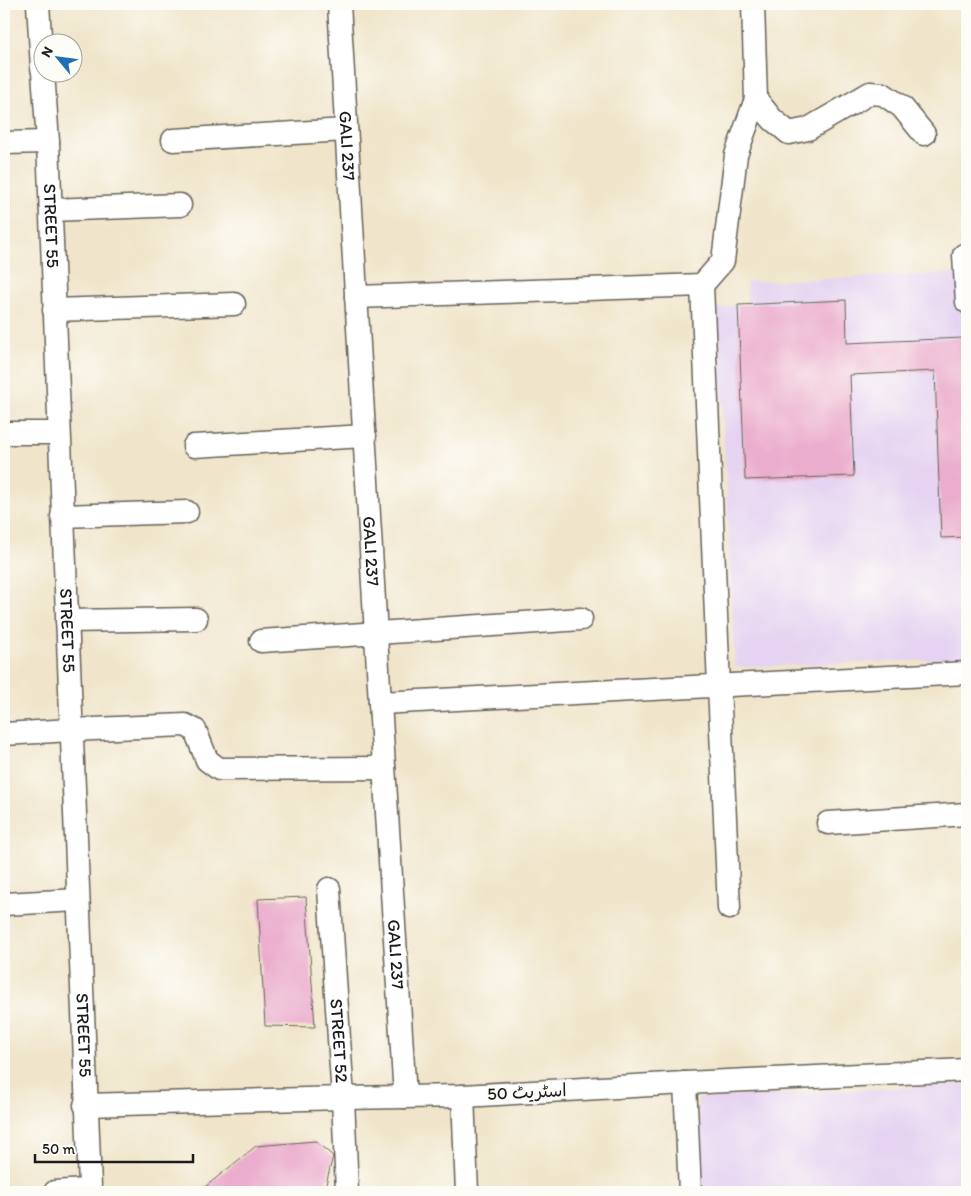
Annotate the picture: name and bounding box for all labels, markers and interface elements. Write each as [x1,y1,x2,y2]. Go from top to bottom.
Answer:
north arrow [32,32,82,82]
text: N [37,44,57,60]
street label: GALI 237 [334,110,360,181]
street label: STREET 55 [39,183,64,268]
street label: GALI 237 [358,516,384,587]
street label: STREET 55 [55,588,80,673]
street label: GALI 237 [383,919,409,990]
street label: STREET 55 [71,992,97,1078]
street label: STREET 52 [325,998,353,1084]
street label: اسٹریٹ 50 [487,1079,567,1105]
scale bar [35,1131,192,1163]
text: 50 m [42,1140,75,1158]

